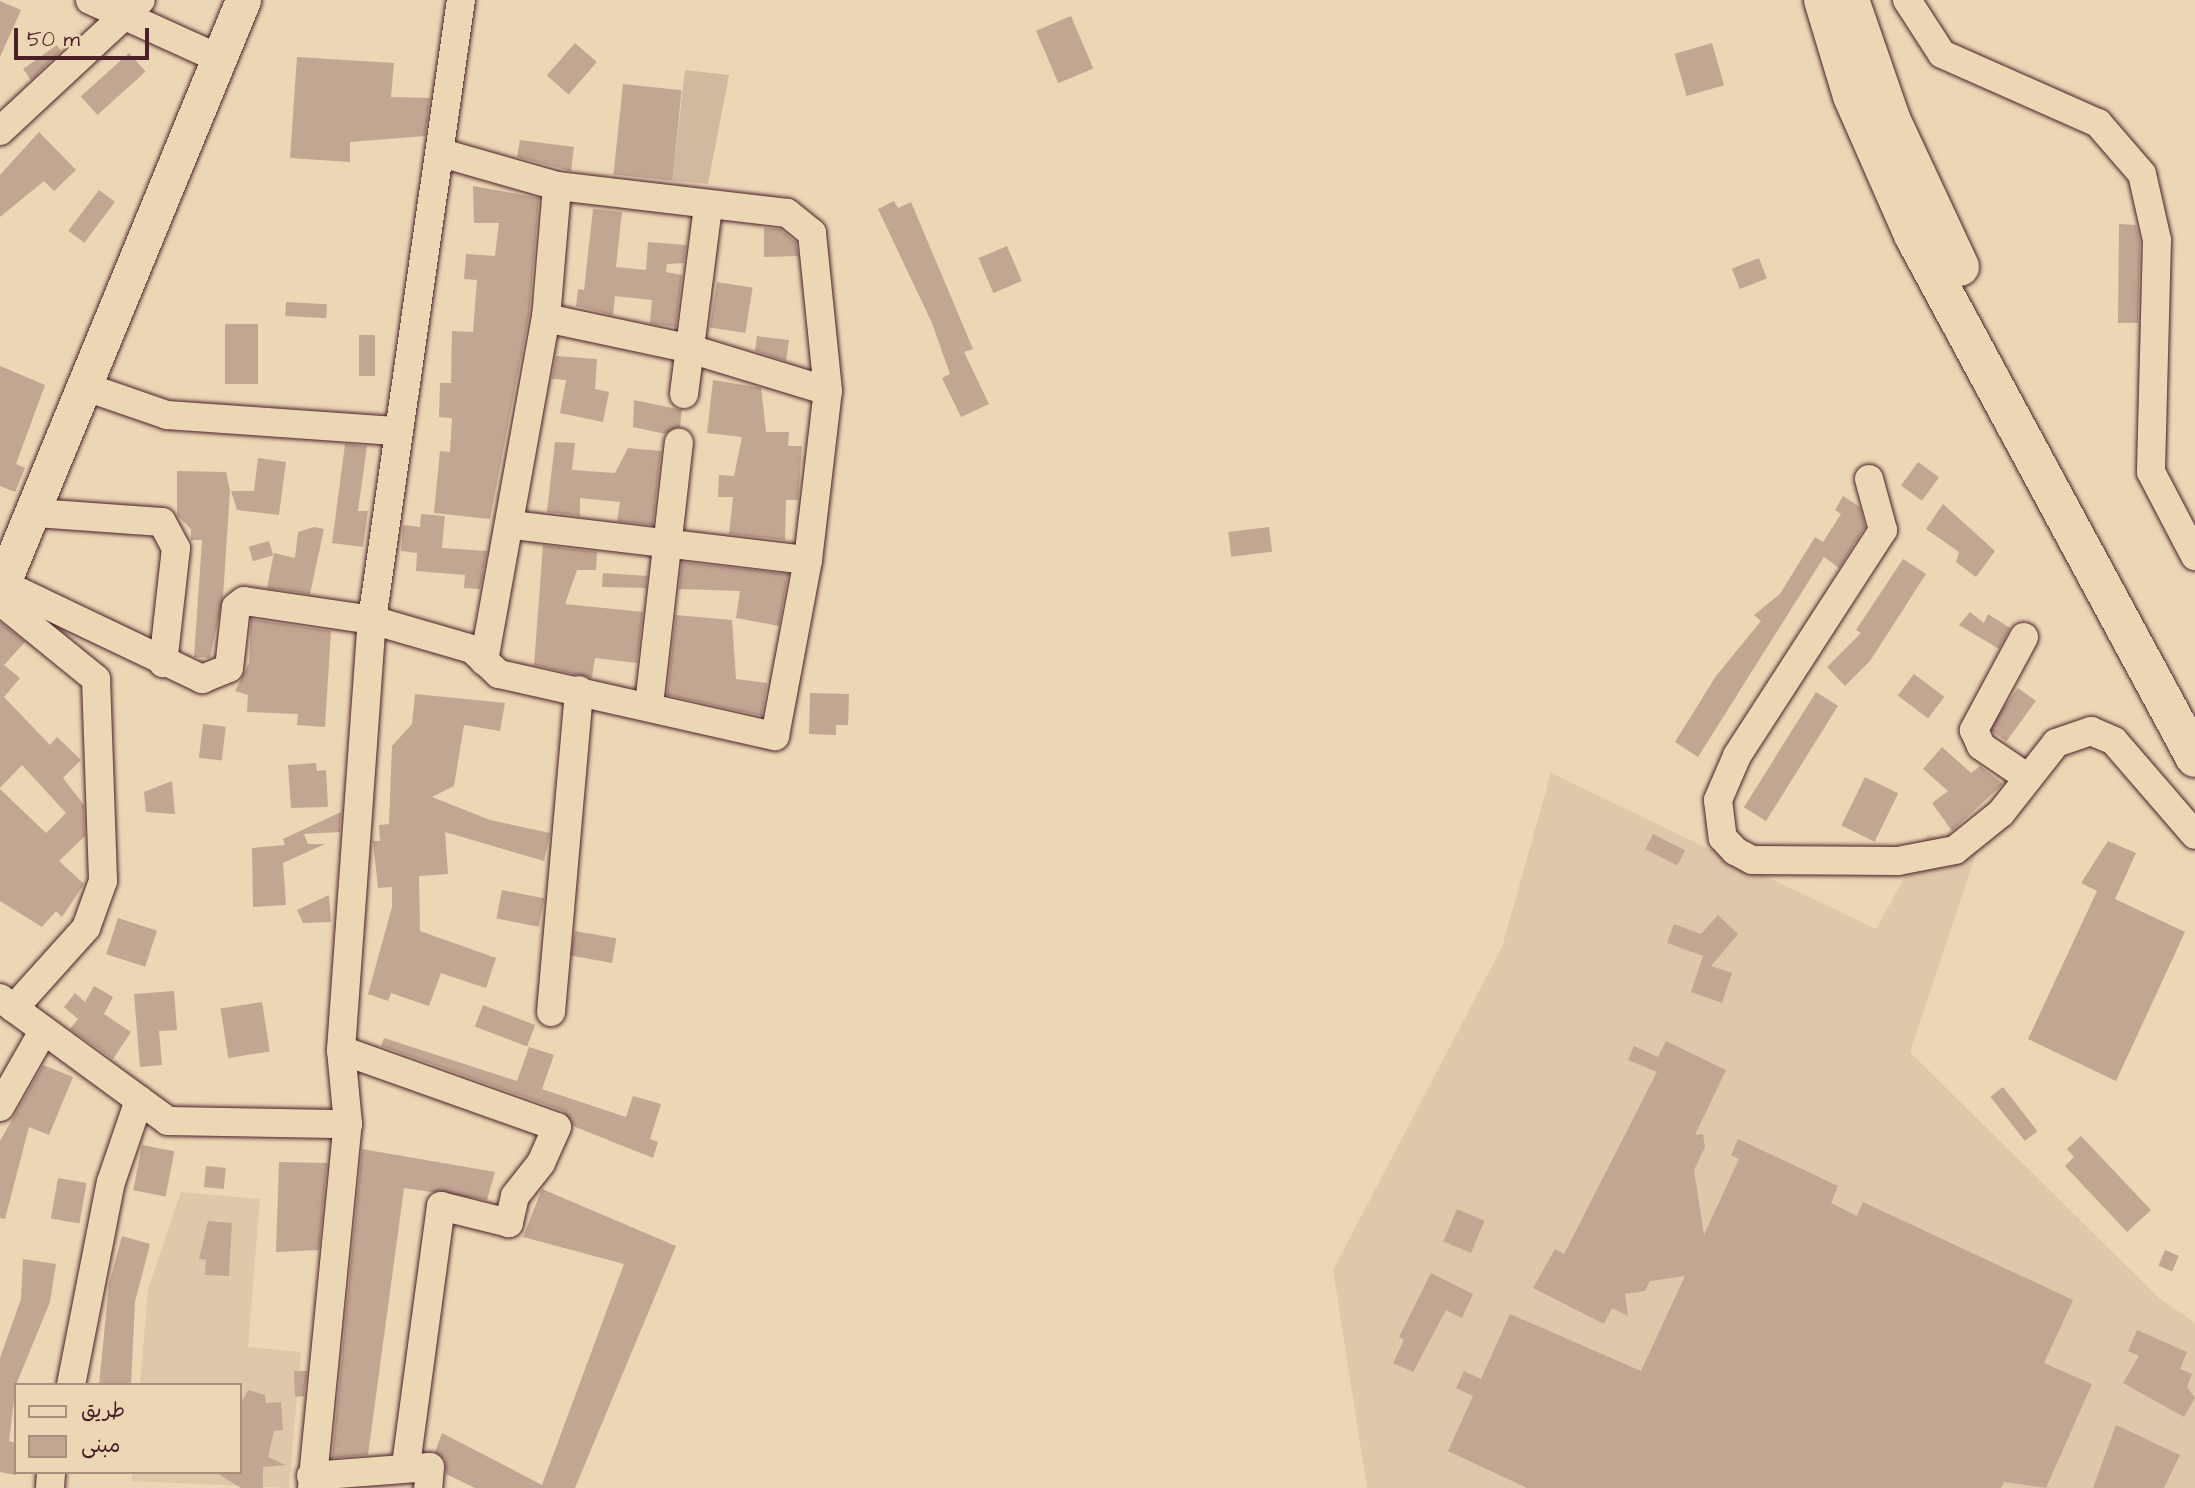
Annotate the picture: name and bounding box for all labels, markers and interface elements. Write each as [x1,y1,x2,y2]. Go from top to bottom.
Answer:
scale bar [18,14,152,58]
text: 50 m [27,25,80,54]
legend [14,1383,242,1474]
text: طريق [81,1396,125,1425]
text: مبنى [81,1431,120,1460]

